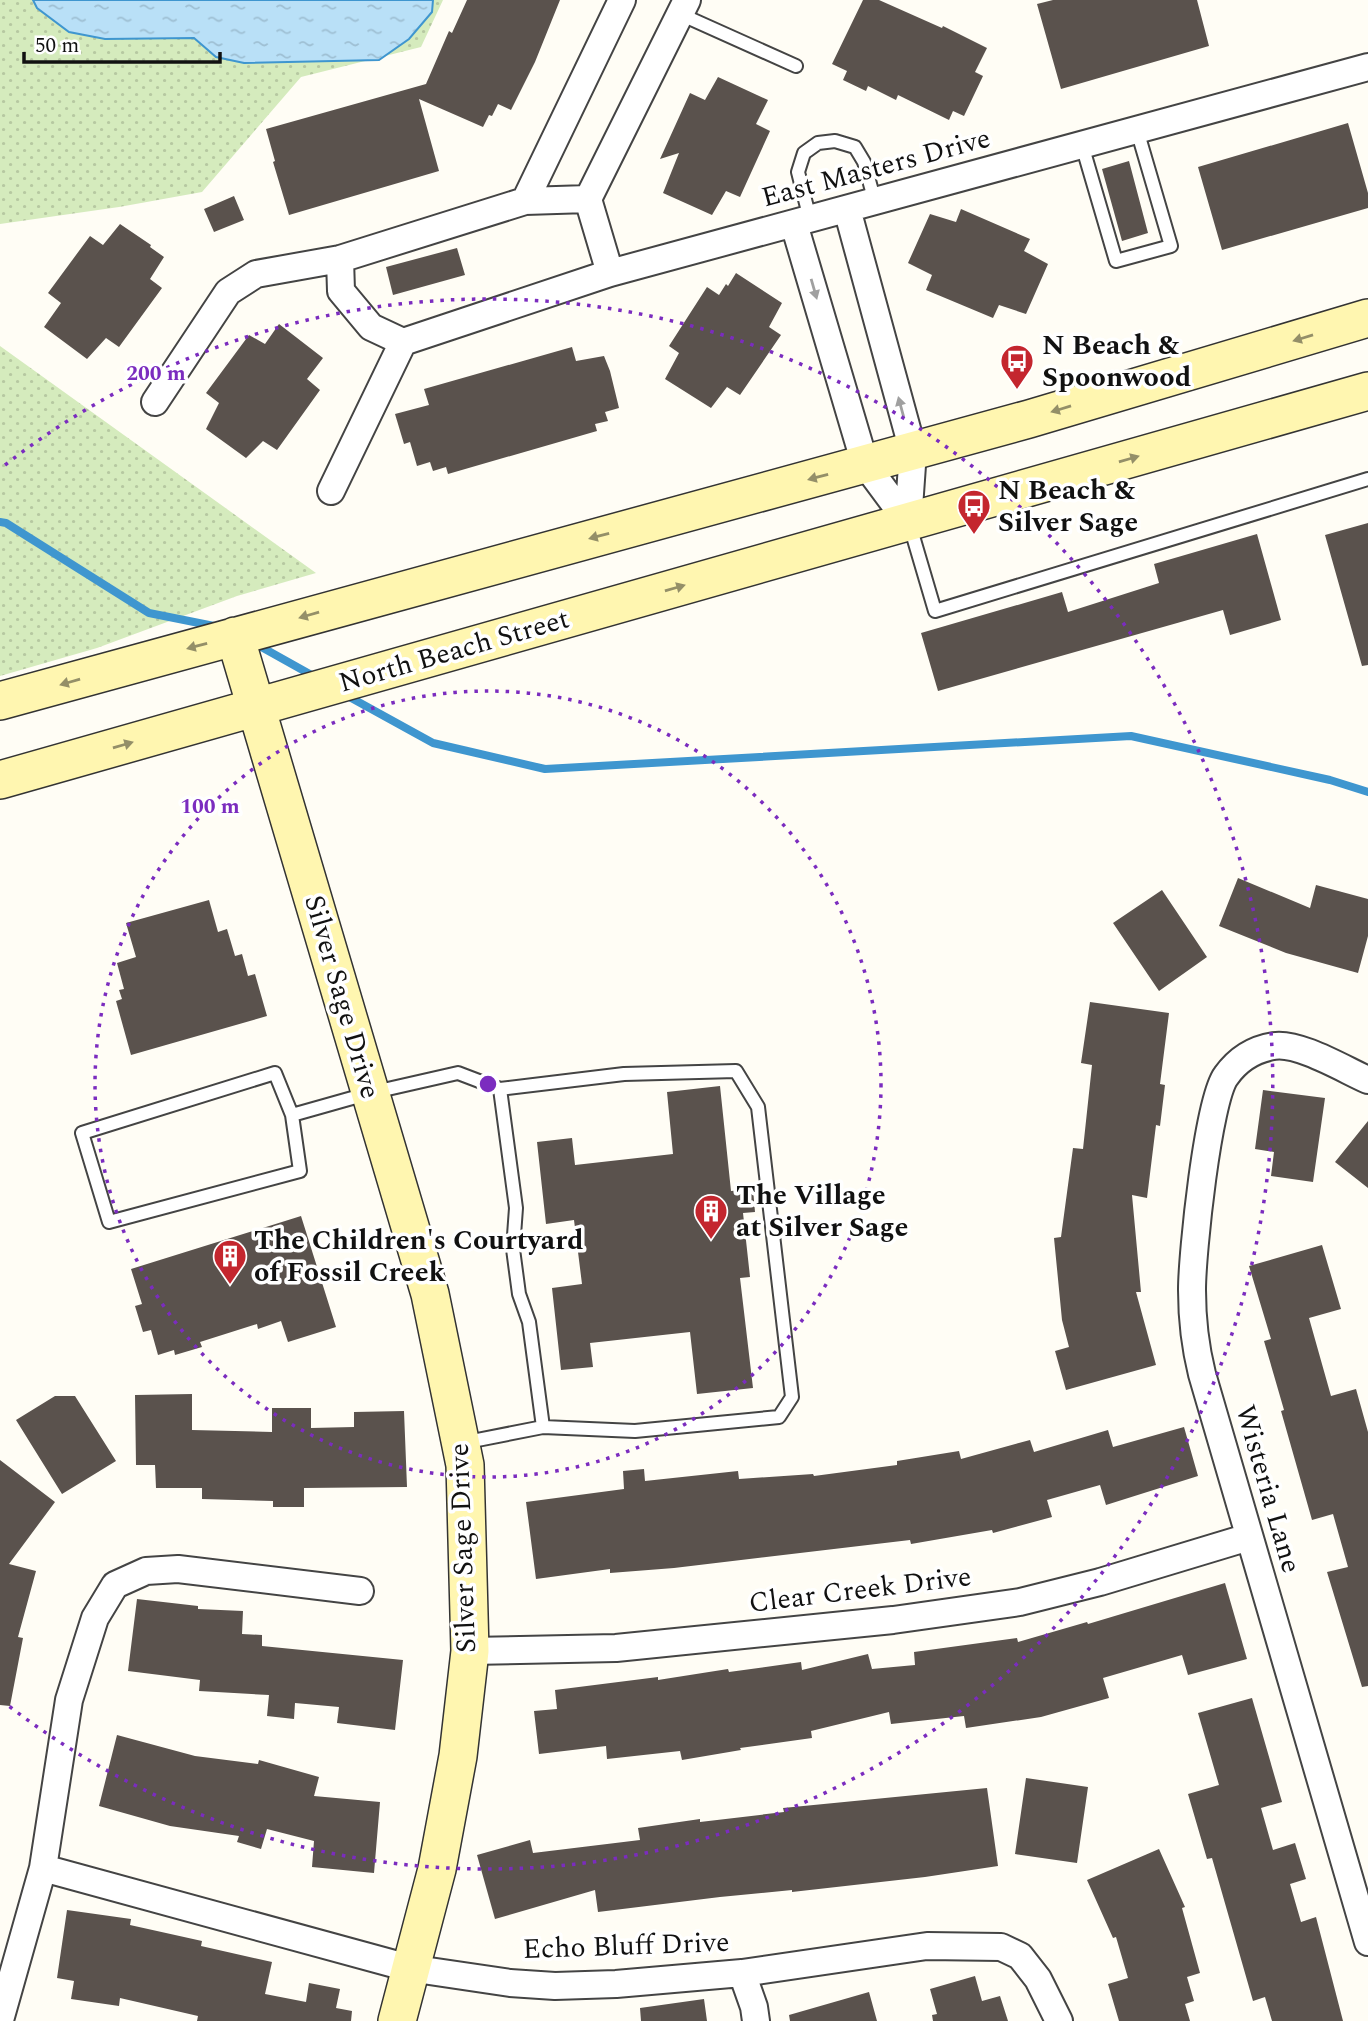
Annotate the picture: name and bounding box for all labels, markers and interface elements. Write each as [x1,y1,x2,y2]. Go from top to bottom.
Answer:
scale bar [24,21,220,65]
text: 50 m [35,30,79,62]
street label: East Masters Drive [757,117,995,219]
one-way arrow [809,279,819,300]
place label: N Beach & Spoonwood [1042,324,1191,399]
one-way arrow [1292,333,1313,343]
bus stop icon: N Beach & Spoonwood [998,342,1036,391]
text: 200 m [126,358,186,390]
one-way arrow [895,395,906,417]
one-way arrow [1050,405,1071,415]
one-way arrow [1118,453,1140,464]
place label: N Beach & Silver Sage [998,469,1138,544]
one-way arrow [807,472,829,483]
bus stop icon: N Beach & Silver Sage [955,487,993,536]
one-way arrow [588,532,609,542]
one-way arrow [664,583,685,593]
street label: North Beach Street [334,597,574,704]
one-way arrow [298,611,319,621]
one-way arrow [186,642,207,652]
one-way arrow [59,677,80,687]
one-way arrow [113,740,134,750]
text: 100 m [180,791,240,823]
street label: Silver Sage Drive [292,890,392,1104]
centre of rings [476,1072,500,1096]
place label: The Village at Silver Sage [736,1174,908,1249]
building icon: The Village at Silver Sage [692,1192,730,1241]
place label: The Children's Courtyard of Fossil Creek [254,1219,584,1294]
building icon: The Children's Courtyard of Fossil Creek [211,1237,249,1286]
street label: Wisteria Lane [1223,1400,1313,1578]
street label: Silver Sage Drive [438,1442,488,1654]
street label: Clear Creek Drive [746,1555,974,1625]
street label: Echo Bluff Drive [522,1921,730,1971]

